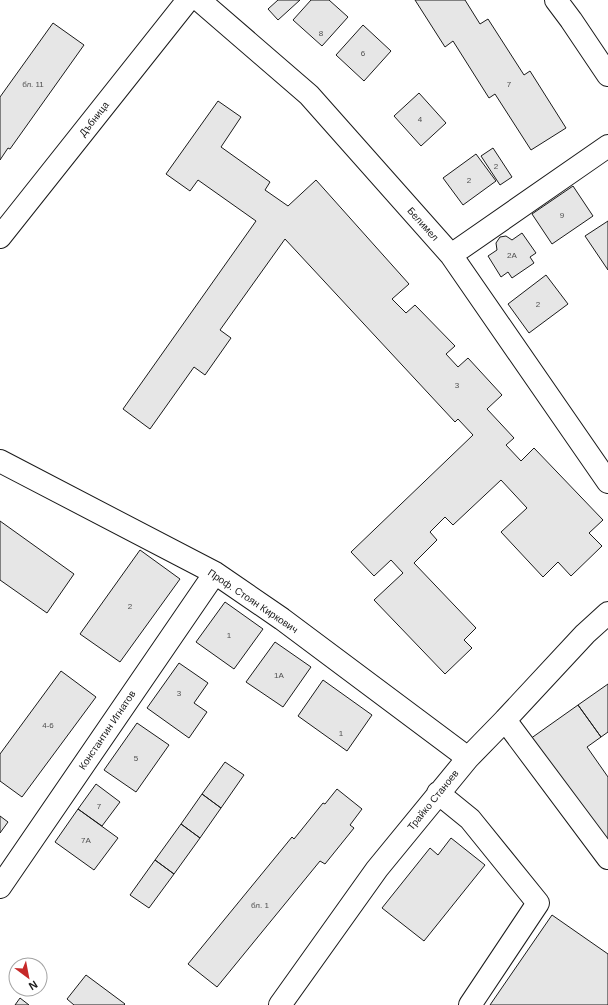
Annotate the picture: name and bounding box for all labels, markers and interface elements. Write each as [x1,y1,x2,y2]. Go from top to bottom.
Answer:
house number: 8 [319,29,324,38]
house number: 6 [361,49,366,58]
house number: бл. 11 [22,80,44,89]
house number: 7 [507,80,512,89]
street label: Дъбница [77,99,111,139]
house number: 4 [418,115,423,124]
house number: 2 [494,162,499,171]
house number: 2 [467,176,472,185]
street label: Белимел [405,205,441,243]
house number: 9 [560,211,565,220]
house number: 2А [507,251,518,260]
house number: 2 [536,300,541,309]
house number: 3 [455,381,460,390]
street label: Проф. Стоян Киркович [206,567,300,635]
house number: 2 [128,602,133,611]
house number: 1 [227,631,232,640]
house number: 1А [274,671,285,680]
street label: Константин Игнатов [76,688,138,772]
house number: 3 [177,689,182,698]
house number: 4-6 [42,721,54,730]
house number: 1 [339,729,344,738]
house number: 5 [134,754,139,763]
street label: Трайко Станоев [405,768,461,832]
house number: 7 [97,802,102,811]
house number: 7А [81,836,92,845]
house number: бл. 1 [251,901,269,910]
north arrow [8,957,48,997]
text: N [27,978,40,993]

